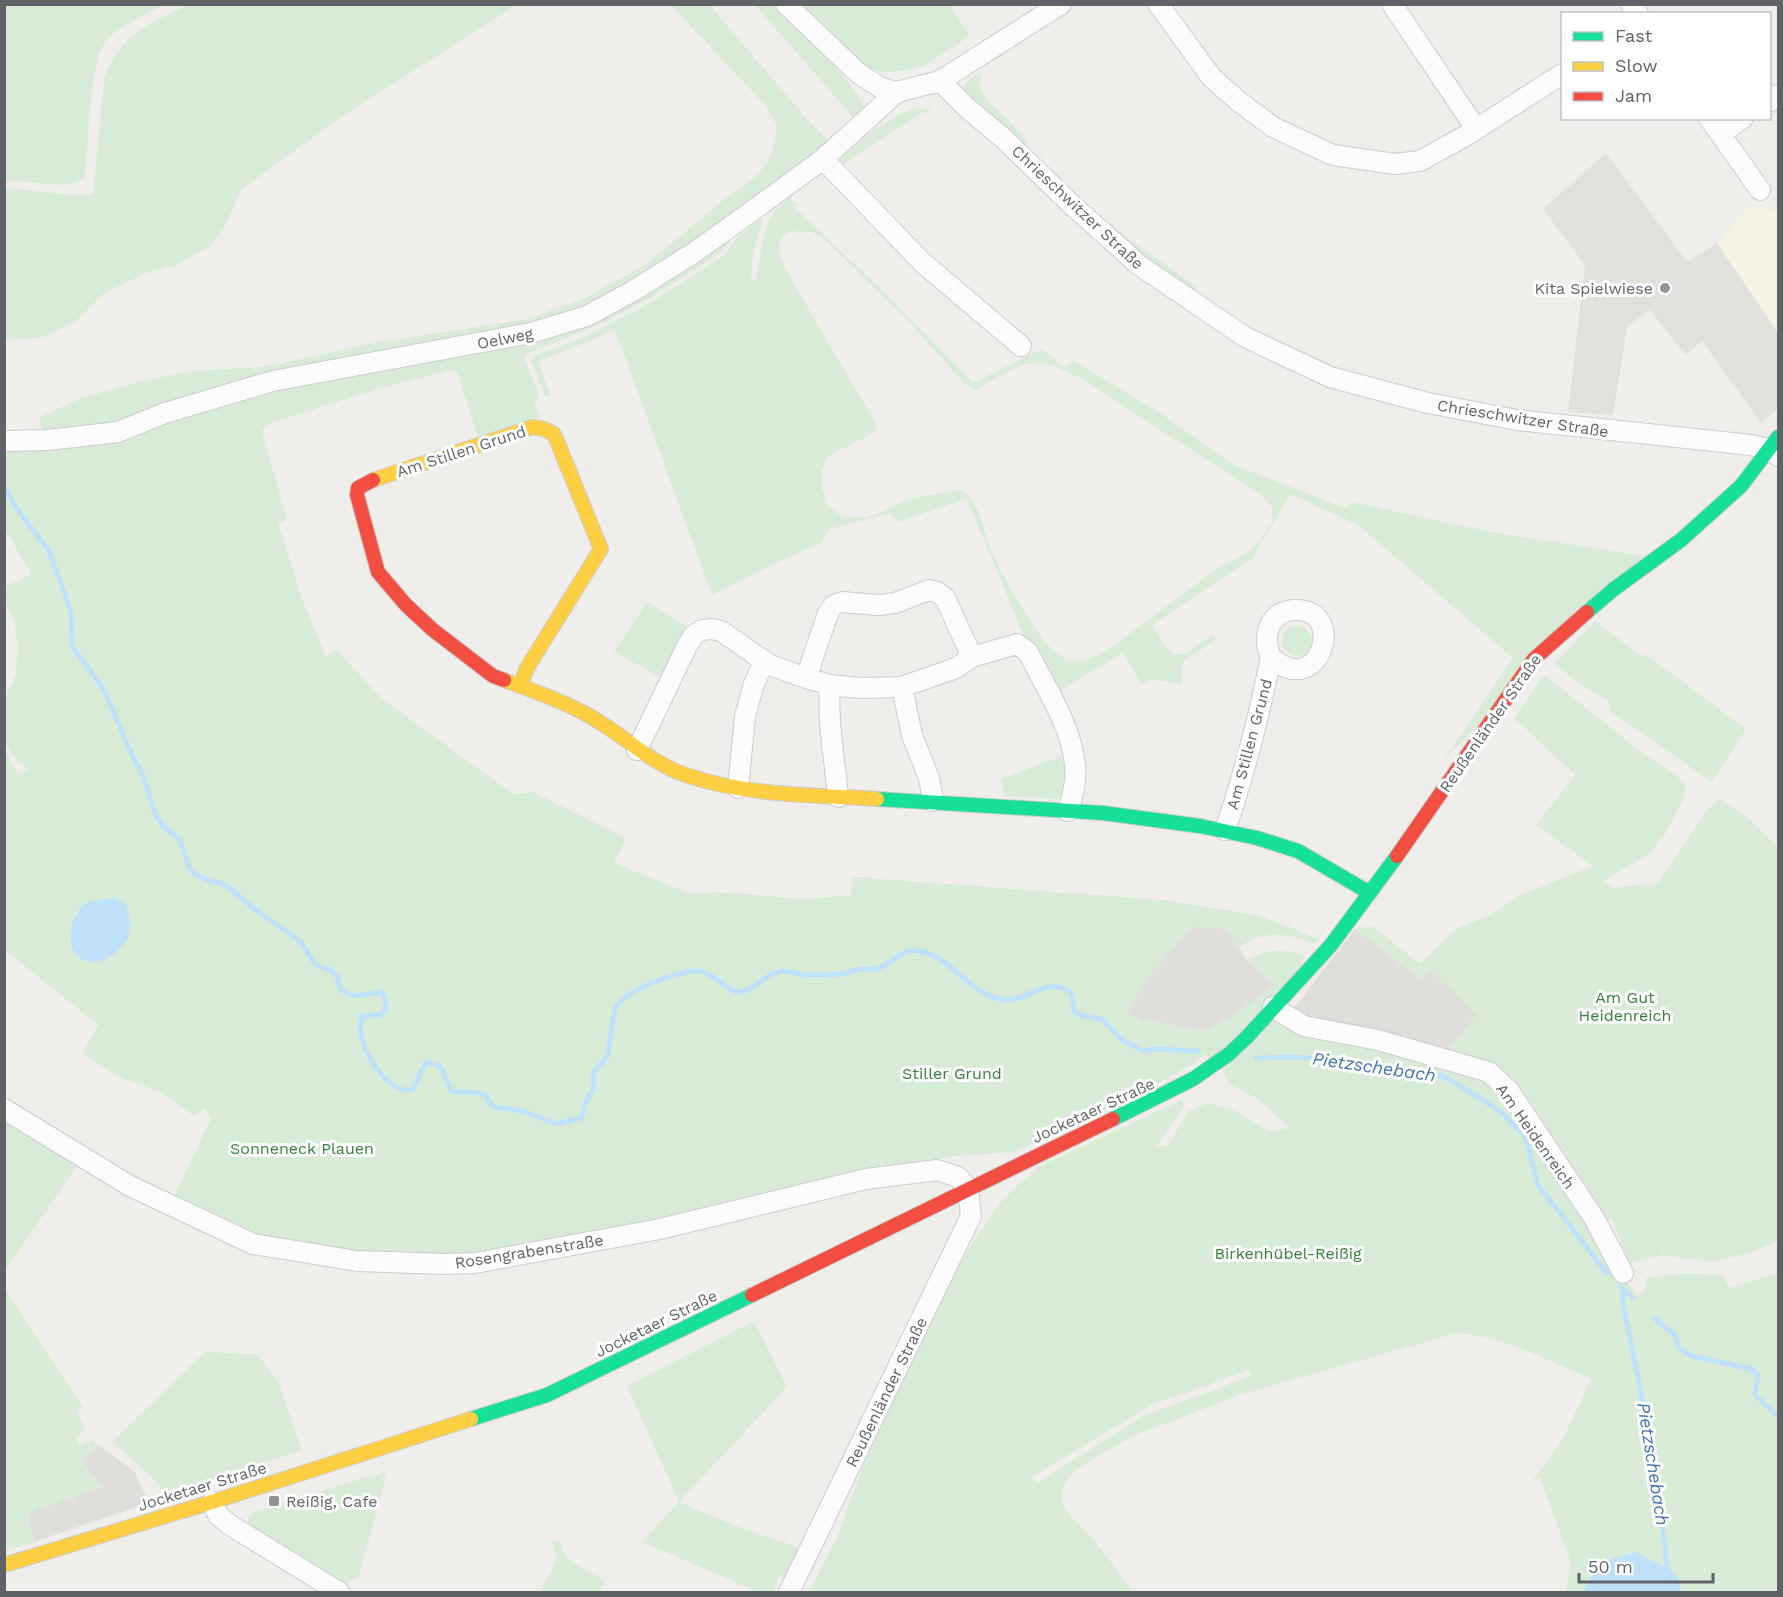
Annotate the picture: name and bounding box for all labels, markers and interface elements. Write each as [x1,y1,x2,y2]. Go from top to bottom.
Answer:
legend [1561,12,1771,120]
text: Fast [1615,25,1653,46]
text: Slow [1615,55,1658,76]
text: Jam [1615,85,1652,106]
street label: Chrieschwitzer Straße [1008,141,1147,273]
place label: Kita Spielwiese [1535,279,1653,298]
marker: Kita Spielwiese [1658,281,1672,295]
street label: Oelweg [475,324,535,353]
street label: Chrieschwitzer Straße [1436,396,1610,441]
street label: Am Stillen Grund [394,422,528,481]
street label: Reußenländer Straße [1435,650,1545,796]
street label: Am Stillen Grund [1223,677,1276,812]
park label: Am Gut Heidenreich [1579,988,1671,1025]
water label: Pietzschebach [1311,1047,1437,1086]
park label: Stiller Grund [902,1064,1002,1083]
street label: Jocketaer Straße [1029,1074,1158,1147]
street label: Am Heidenreich [1492,1080,1579,1193]
park label: Sonneneck Plauen [230,1139,374,1158]
street label: Rosengrabenstraße [453,1230,605,1273]
park label: Birkenhübel-Reißig [1214,1244,1362,1263]
street label: Jocketaer Straße [592,1286,720,1361]
street label: Reußenländer Straße [842,1314,931,1470]
water label: Pietzschebach [1633,1401,1674,1527]
street label: Jocketaer Straße [136,1458,269,1515]
place label: Reißig, Cafe [286,1492,377,1511]
marker: Reißig, Cafe [267,1494,281,1508]
scale bar [1579,1546,1712,1584]
text: 50 m [1588,1556,1633,1577]

